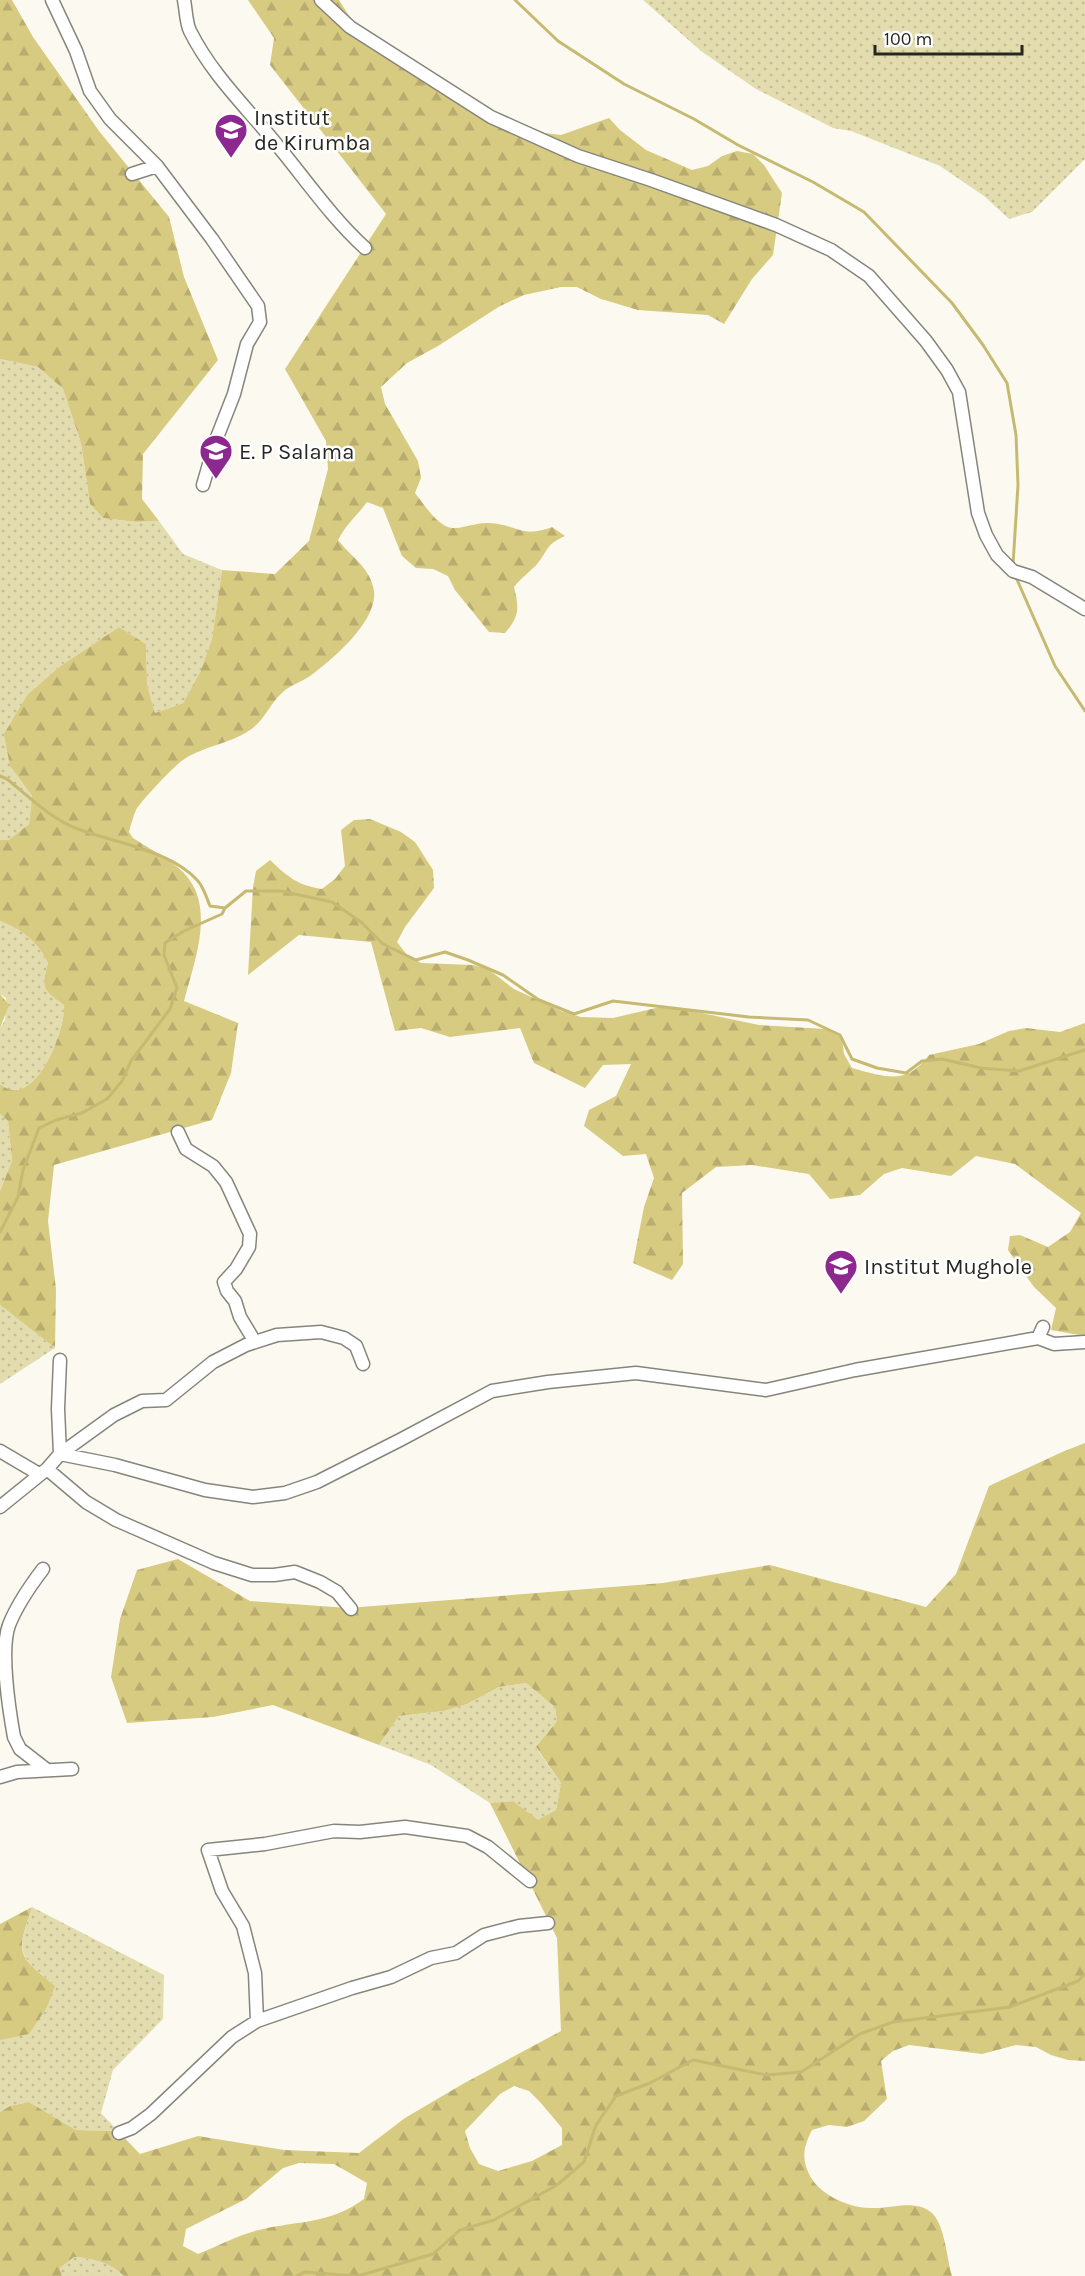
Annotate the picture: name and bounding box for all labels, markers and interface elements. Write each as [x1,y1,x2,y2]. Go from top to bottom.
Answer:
scale bar [875,18,1022,56]
text: 100 m [884,28,932,50]
place label: Institut de Kirumba [254,105,370,156]
school or university icon: Institut de Kirumba [213,112,249,159]
school or university icon: E. P Salama [198,433,234,480]
place label: E. P Salama [239,439,354,465]
school or university icon: Institut Mughole [823,1248,859,1295]
place label: Institut Mughole [864,1254,1032,1280]

